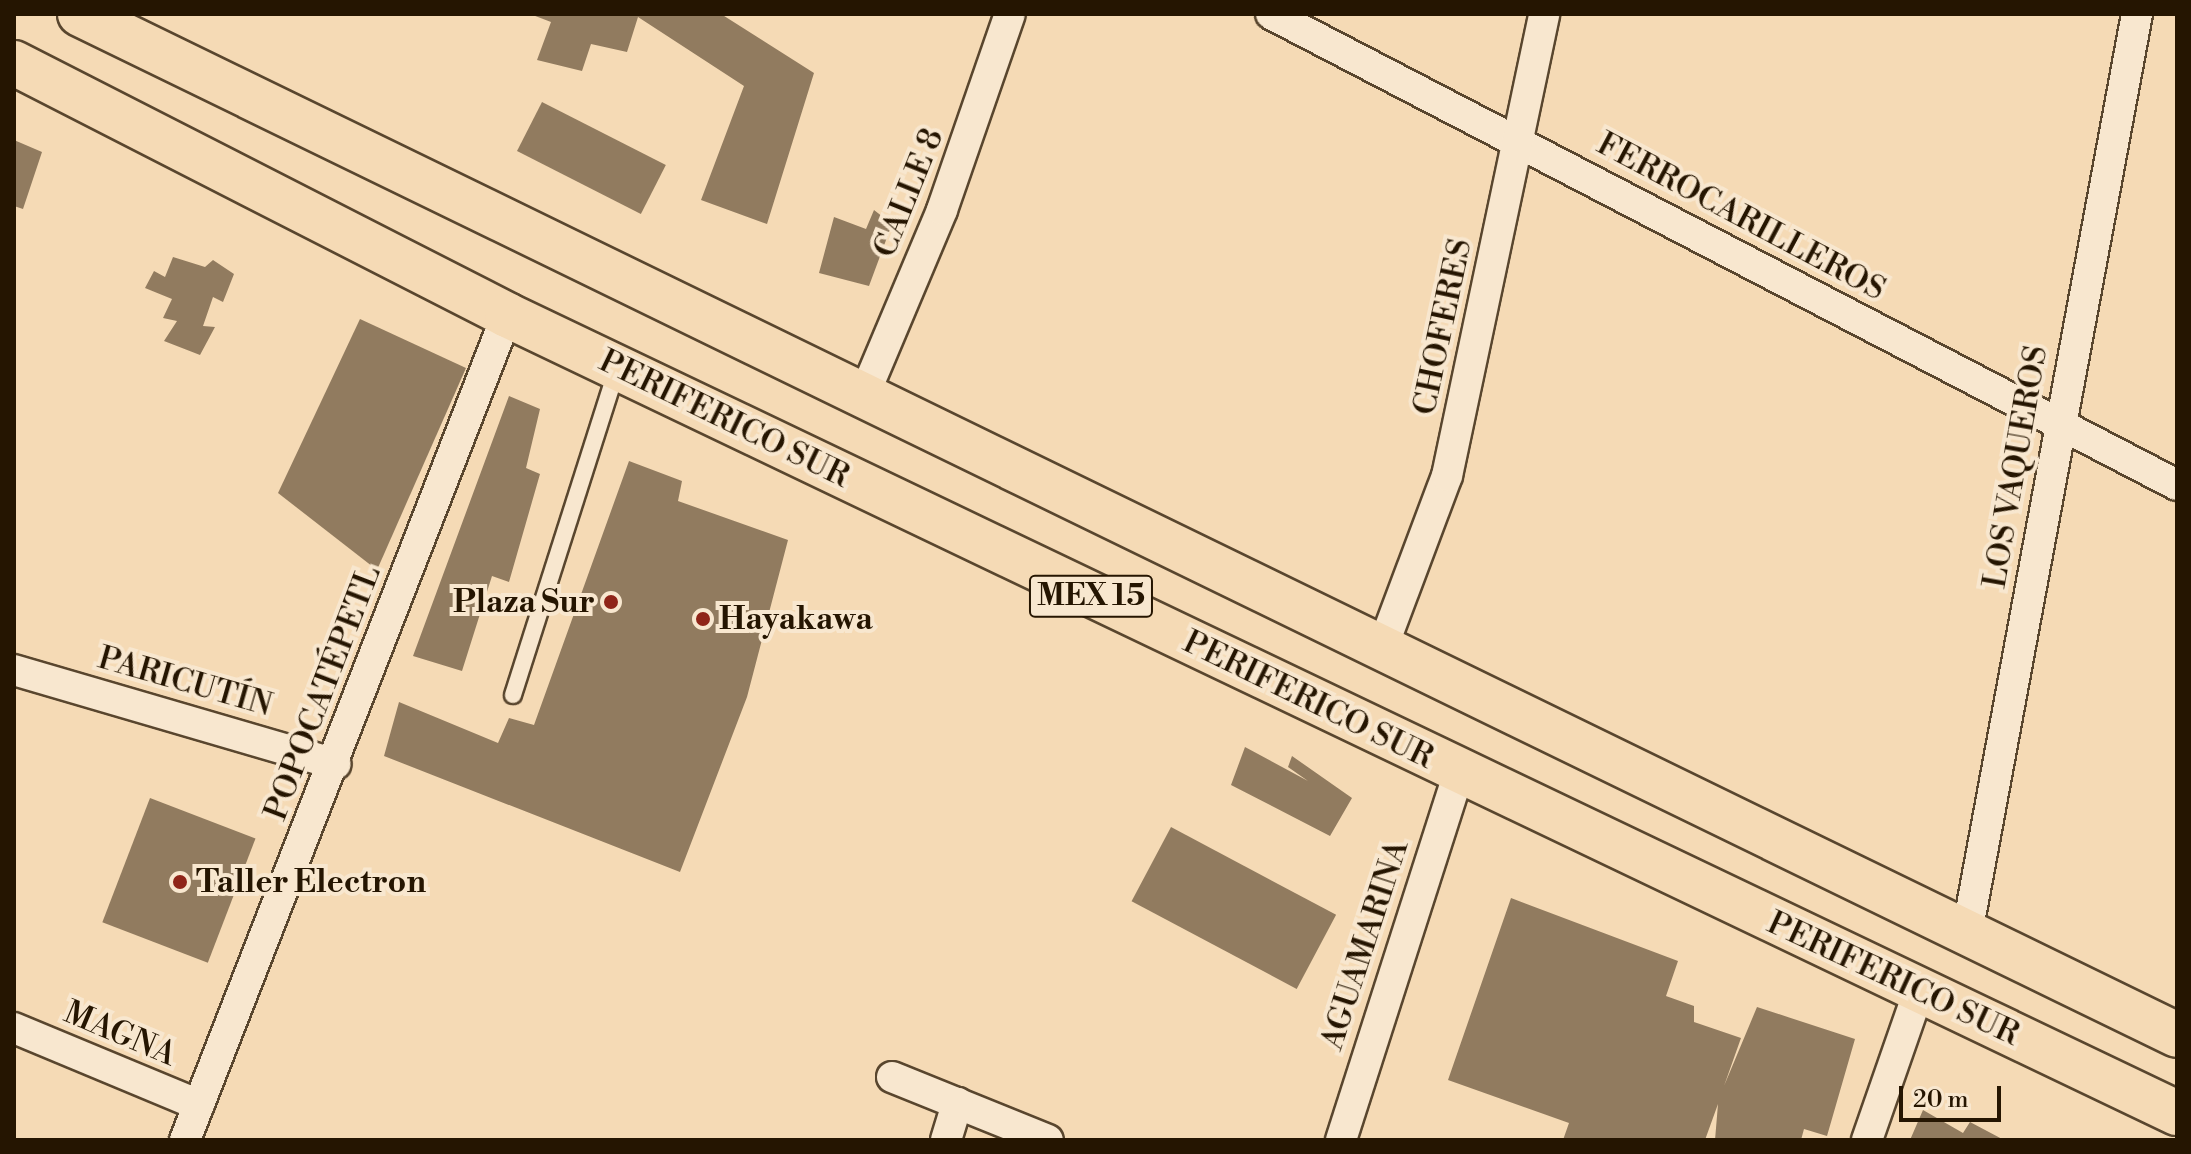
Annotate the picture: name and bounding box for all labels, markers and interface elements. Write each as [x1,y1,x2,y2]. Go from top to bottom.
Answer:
street label: CALLE 8 [866,123,952,263]
street label: FERROCARILLEROS [1590,125,1892,309]
street label: CHOFERES [1406,235,1480,419]
street label: PERIFERICO SUR [593,342,855,496]
street label: LOS VAQUEROS [1976,343,2056,591]
street label: POPOCATÉPETL [257,560,389,826]
road number: MEX 15 [1027,570,1155,622]
place label: Plaza Sur [453,583,595,621]
marker: Plaza Sur [602,593,620,611]
place label: Hayakawa [719,600,873,638]
marker: Hayakawa [694,610,712,628]
street label: PERIFERICO SUR [1177,623,1439,777]
street label: PARICUTÍN [94,639,276,725]
street label: AGUAMARINA [1313,835,1417,1055]
place label: Taller Electron [196,863,426,901]
marker: Taller Electron [171,873,189,891]
street label: PERIFERICO SUR [1761,904,2025,1054]
street label: MAGNA [58,993,182,1075]
scale bar [1903,1070,2005,1120]
text: 20 m [1913,1085,1969,1115]

